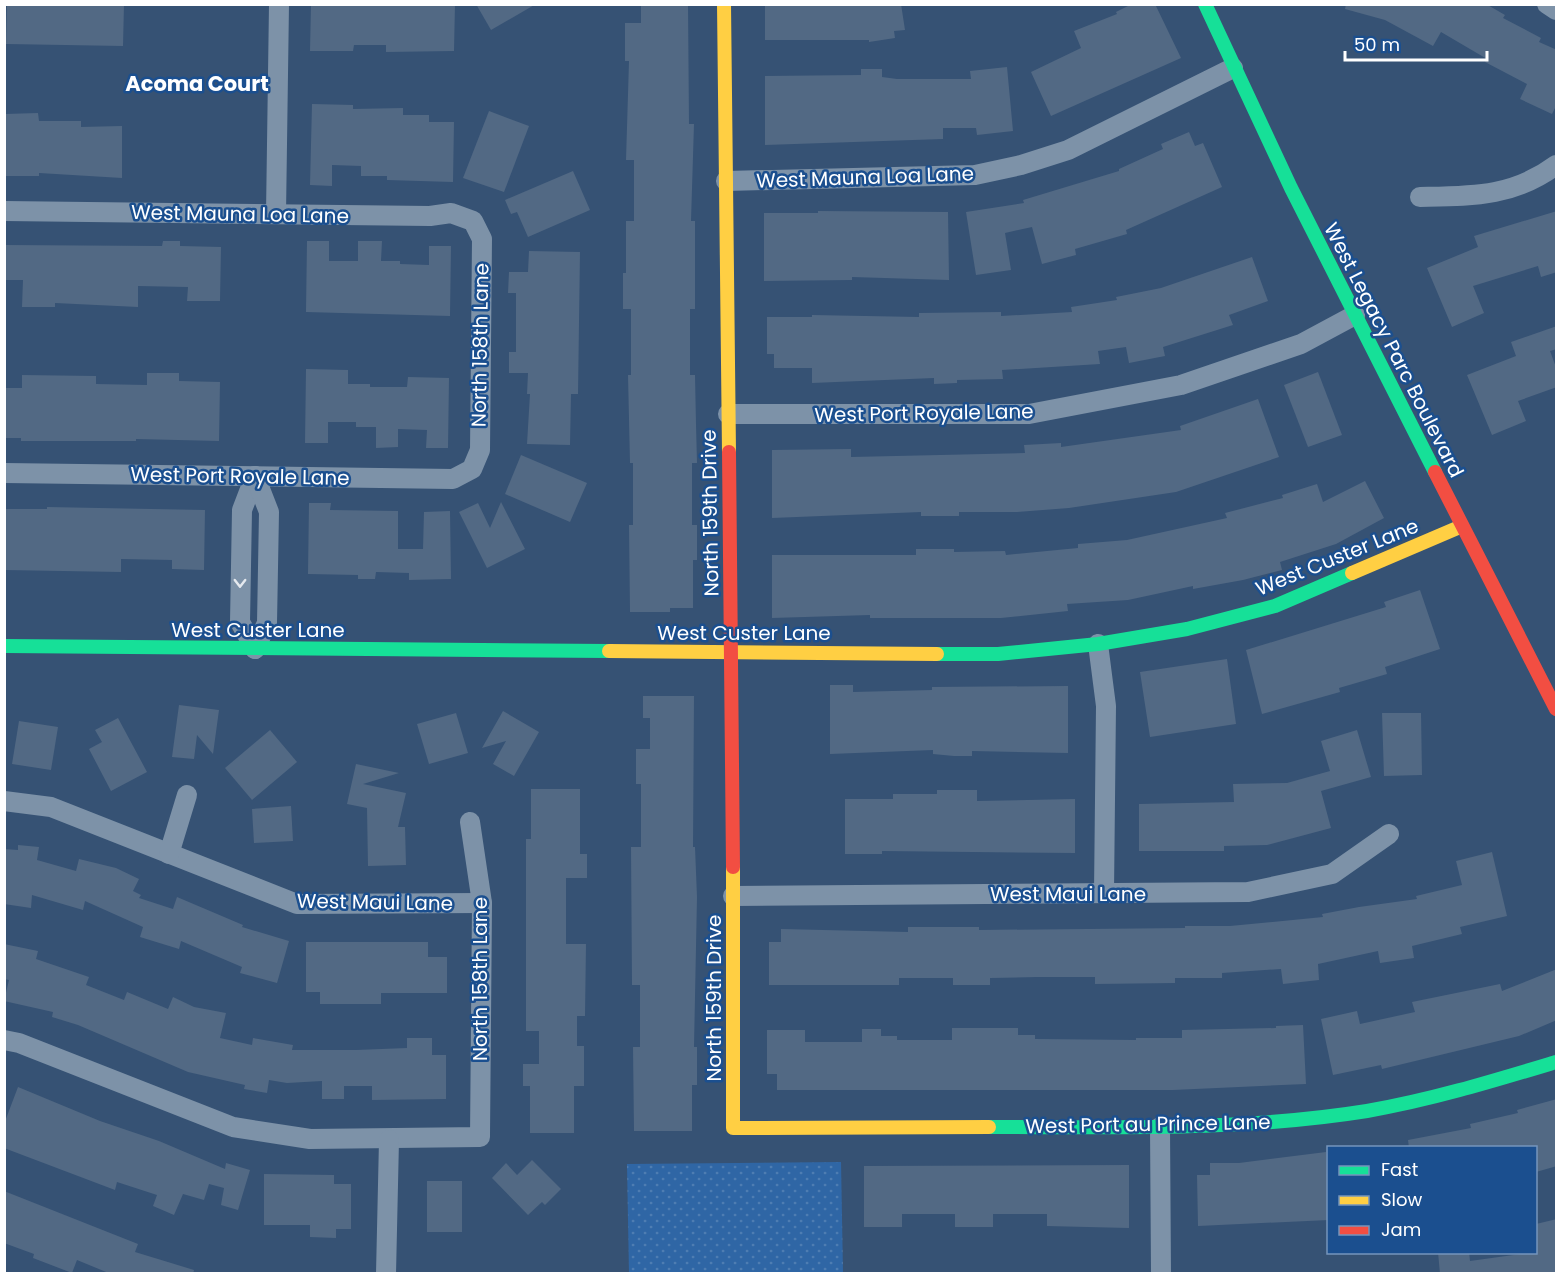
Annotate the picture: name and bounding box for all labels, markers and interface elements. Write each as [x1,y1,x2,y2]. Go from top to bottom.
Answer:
scale bar [1345,24,1488,62]
text: 50 m [1354,32,1400,57]
district label: Acoma Court [125,69,269,98]
street label: West Mauna Loa Lane [756,159,974,195]
street label: West Mauna Loa Lane [131,198,349,230]
street label: West Legacy Parc Boulevard [1317,218,1471,482]
street label: North 158th Lane [465,263,495,427]
street label: West Port Royale Lane [814,397,1034,429]
street label: North 159th Drive [695,429,725,597]
street label: West Port Royale Lane [130,460,350,492]
street label: West Custer Lane [1251,512,1423,602]
one-way arrow [234,579,247,588]
street label: West Custer Lane [171,616,345,644]
street label: West Custer Lane [657,619,831,647]
street label: West Maui Lane [990,880,1146,908]
street label: West Maui Lane [297,887,453,917]
street label: North 158th Lane [466,897,494,1061]
street label: North 159th Drive [700,915,728,1081]
street label: West Port au Prince Lane [1025,1108,1271,1140]
legend [1327,1146,1537,1254]
text: Fast [1381,1157,1418,1182]
text: Slow [1381,1187,1423,1212]
text: Jam [1381,1217,1421,1242]

